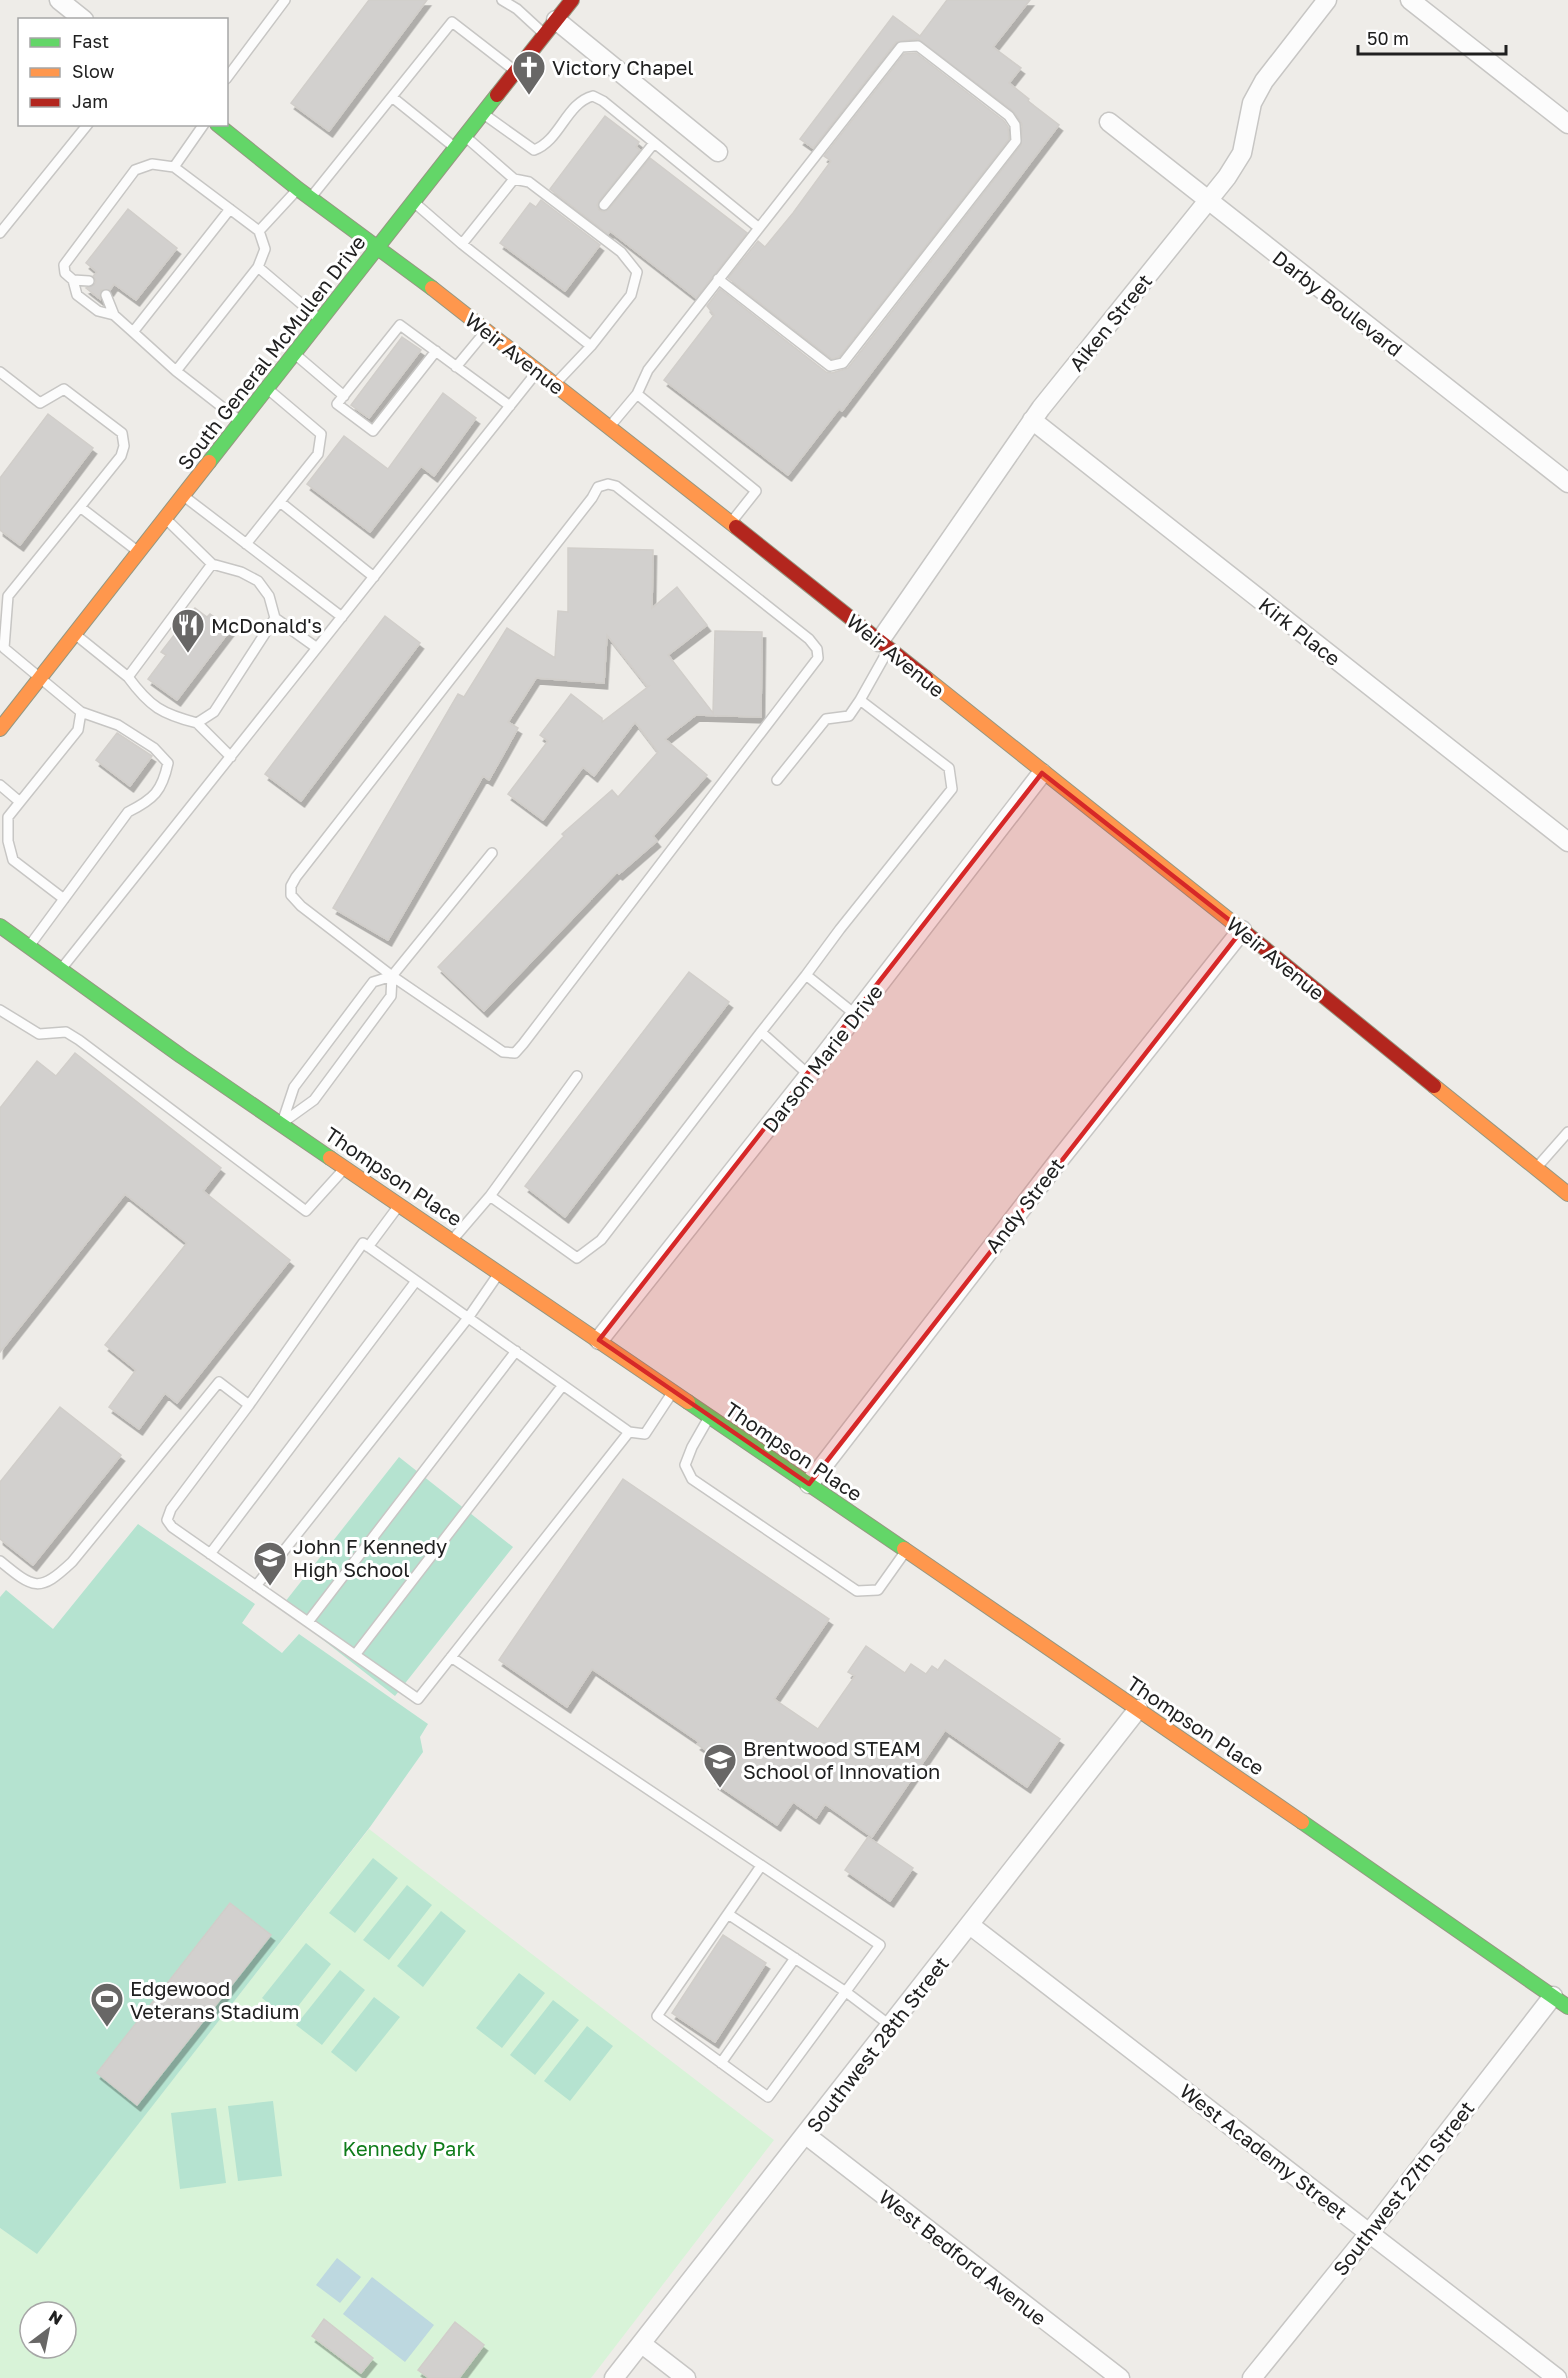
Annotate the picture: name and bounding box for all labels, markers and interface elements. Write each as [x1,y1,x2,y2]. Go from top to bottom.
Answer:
legend [18,18,228,126]
scale bar [1358,18,1506,56]
text: 50 m [1367,27,1409,49]
text: Fast [72,30,109,52]
church icon: Victory Chapel [511,49,547,96]
place label: Victory Chapel [552,55,694,79]
text: Slow [72,60,115,82]
text: Jam [72,90,108,112]
street label: South General McMullen Drive [172,230,370,474]
street label: Darby Boulevard [1268,245,1408,361]
street label: Aiken Street [1064,269,1156,375]
street label: Weir Avenue [461,307,569,399]
street label: Kirk Place [1255,592,1345,670]
restaurant icon: McDonald's [170,607,206,654]
street label: Weir Avenue [842,608,950,702]
place label: McDonald's [211,613,322,637]
street label: Weir Avenue [1222,911,1330,1005]
street label: Darson Marie Drive [757,979,887,1137]
street label: Thompson Place [321,1121,467,1231]
street label: Andy Street [980,1153,1068,1257]
street label: Thompson Place [721,1396,867,1506]
place label: John F Kennedy High School [293,1534,447,1581]
school or university icon: John F Kennedy High School [252,1540,288,1587]
street label: Thompson Place [1123,1670,1269,1780]
place label: Brentwood STEAM School of Innovation [743,1736,940,1783]
school or university icon: Brentwood STEAM School of Innovation [702,1742,738,1789]
street label: Southwest 28th Street [801,1951,953,2137]
place label: Edgewood Veterans Stadium [130,1976,299,2023]
sports icon: Edgewood Veterans Stadium [89,1981,125,2028]
street label: West Academy Street [1176,2078,1352,2224]
street label: Southwest 27th Street [1327,2096,1479,2280]
park label: Kennedy Park [343,2136,476,2160]
street label: West Bedford Avenue [875,2184,1051,2330]
north arrow [18,2300,78,2360]
text: N [45,2306,66,2329]

